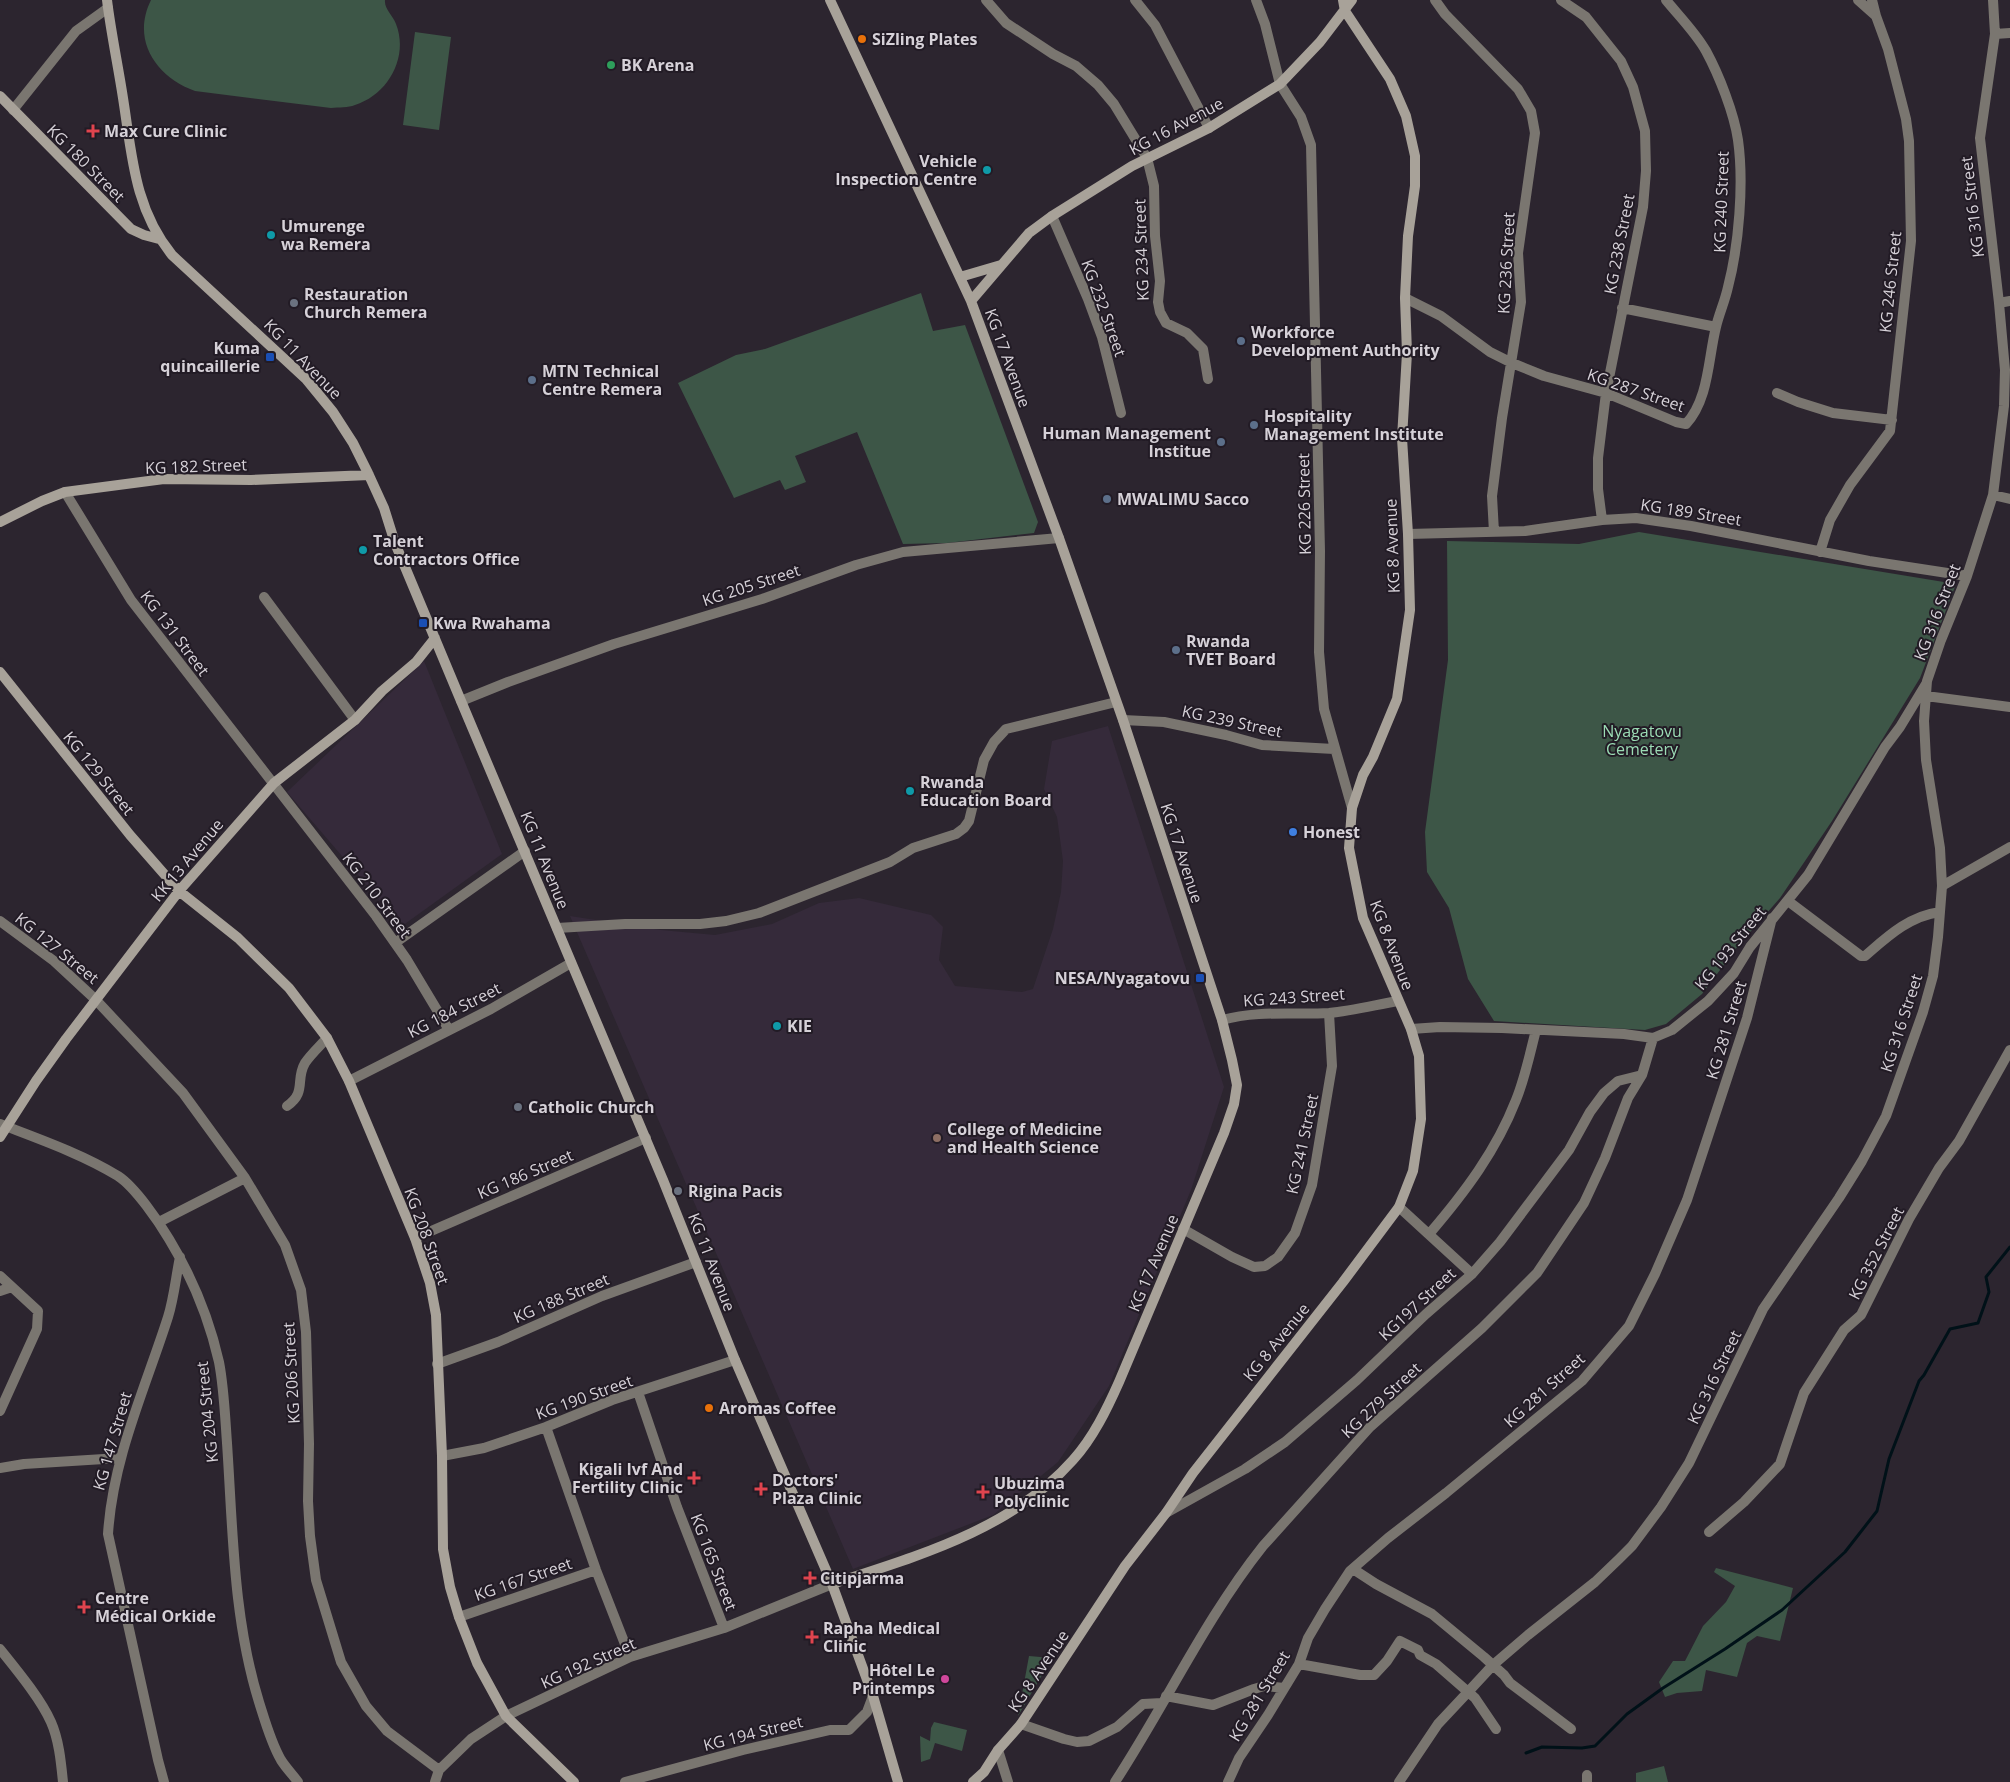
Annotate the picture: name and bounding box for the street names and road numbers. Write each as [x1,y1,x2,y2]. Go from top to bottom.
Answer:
street label: KG 16 Avenue [1125,92,1227,160]
street label: KG 180 Street [42,119,130,207]
street label: KG 240 Street [1708,150,1734,253]
street label: KG 316 Street [1955,155,1989,259]
street label: KG 238 Street [1598,192,1640,296]
street label: KG 234 Street [1128,198,1154,301]
street label: KG 236 Street [1492,211,1520,314]
street label: KG 246 Street [1874,230,1906,334]
street label: KG 232 Street [1076,256,1132,360]
street label: KG 17 Avenue [980,305,1036,411]
street label: KG 11 Avenue [259,314,347,404]
street label: KG 287 Street [1584,363,1688,417]
street label: KG 182 Street [145,453,248,479]
street label: KG 226 Street [1292,453,1316,555]
street label: KG 189 Street [1639,493,1743,531]
street label: KG 8 Avenue [1379,498,1405,594]
street label: KG 205 Street [699,559,803,611]
street label: KG 316 Street [1908,560,1966,663]
street label: KG 131 Street [136,586,215,681]
street label: KG 239 Street [1180,700,1284,742]
street label: KG 129 Street [58,726,140,820]
street label: KG 17 Avenue [1156,800,1208,906]
street label: KG 11 Avenue [515,808,575,912]
street label: KK 13 Avenue [146,814,228,906]
street label: KG 210 Street [338,848,417,943]
street label: KG 8 Avenue [1365,897,1419,993]
street label: KG 193 Street [1689,901,1771,995]
street label: KG 127 Street [10,907,104,989]
street label: KG 316 Street [1875,971,1927,1075]
street label: KG 184 Street [404,977,505,1043]
street label: KG 281 Street [1701,978,1751,1082]
street label: KG 243 Street [1242,982,1346,1012]
street label: KG 241 Street [1281,1092,1323,1196]
street label: KG 186 Street [474,1144,576,1204]
street label: KG 208 Street [399,1184,455,1288]
street label: KG 352 Street [1843,1202,1909,1303]
street label: KG 11 Avenue [683,1210,741,1314]
street label: KG 17 Avenue [1123,1211,1183,1315]
street label: KG197 Street [1374,1262,1460,1345]
street label: KG 188 Street [510,1268,612,1328]
street label: KG 8 Avenue [1238,1298,1314,1386]
street label: KG 206 Street [277,1321,305,1424]
street label: KG 316 Street [1682,1326,1746,1428]
street label: KG 281 Street [1499,1348,1589,1432]
street label: KG 279 Street [1336,1357,1426,1443]
street label: KG 204 Street [191,1360,223,1464]
street label: KG 190 Street [532,1369,636,1425]
street label: KG 147 Street [87,1389,137,1493]
street label: KG 165 Street [685,1511,743,1614]
street label: KG 167 Street [471,1552,575,1606]
street label: KG 8 Avenue [1002,1626,1074,1716]
street label: KG 192 Street [537,1632,639,1694]
street label: KG 281 Street [1223,1646,1295,1745]
street label: KG 194 Street [701,1710,805,1756]

